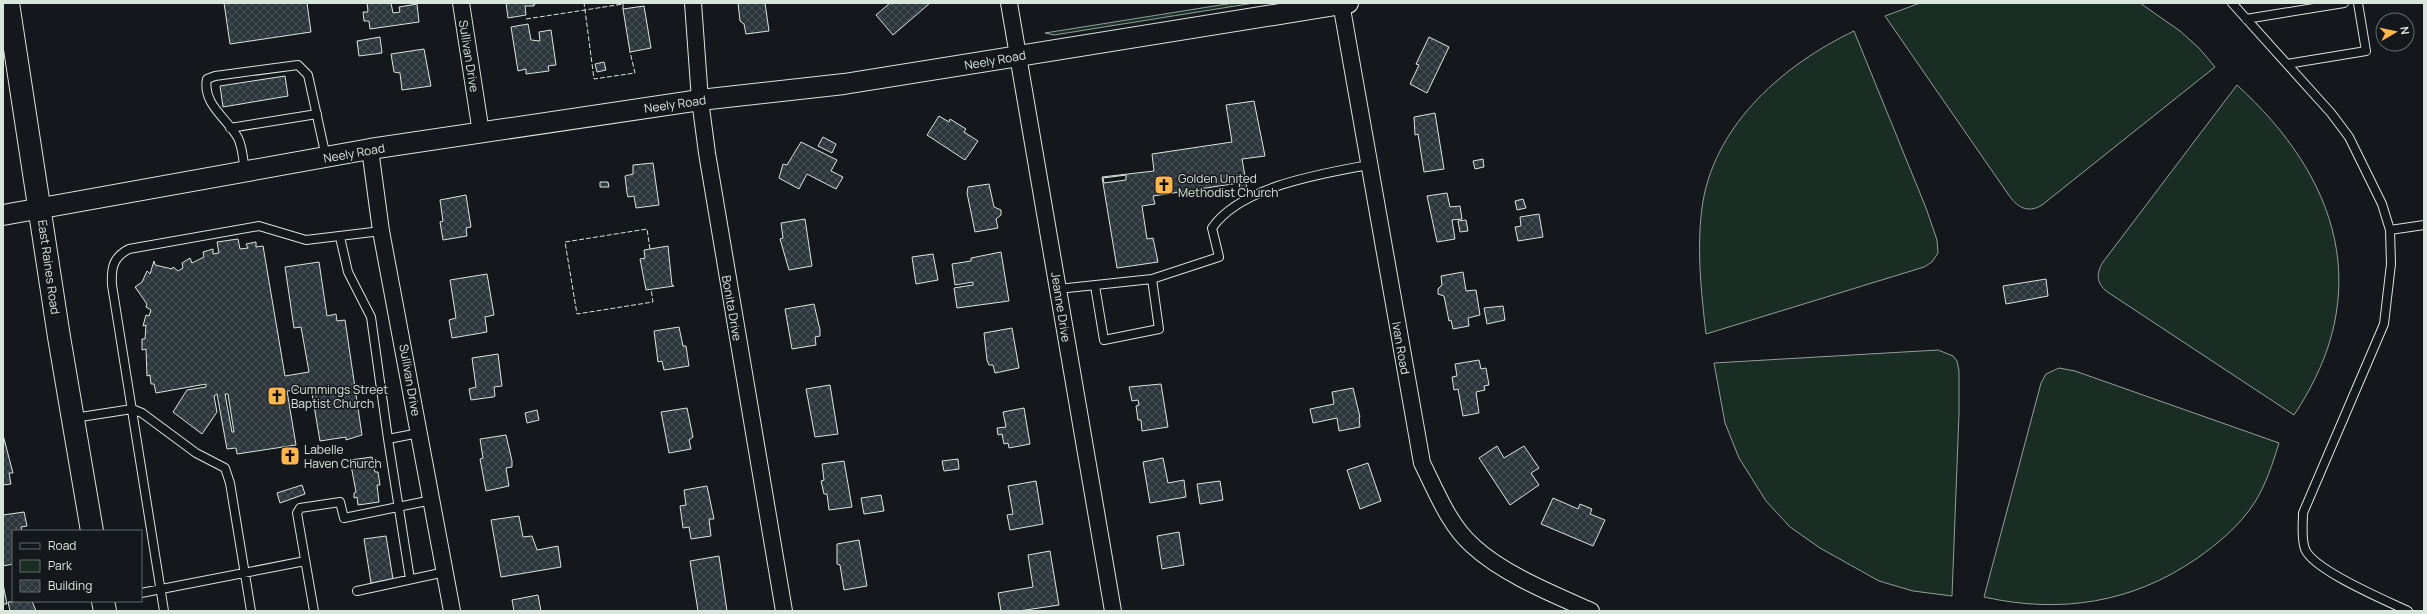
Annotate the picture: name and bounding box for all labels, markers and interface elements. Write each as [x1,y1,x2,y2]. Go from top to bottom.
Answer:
north arrow [2375,12,2415,52]
street label: Sullivan Drive [455,19,483,93]
text: N [2397,25,2413,36]
street label: Neely Road [963,46,1027,74]
street label: Neely Road [643,91,707,117]
street label: Neely Road [322,139,386,167]
place label: Golden United Methodist Church [1178,170,1278,201]
church icon: Golden United Methodist Church [1153,174,1175,196]
street label: East Raines Road [34,219,64,315]
street label: Jeanne Drive [1047,271,1075,343]
street label: Bonita Drive [718,274,746,342]
street label: Ivan Road [1388,320,1414,376]
street label: Sullivan Drive [395,343,425,417]
place label: Cummings Street Baptist Church [291,381,388,412]
church icon: Cummings Street Baptist Church [266,385,288,407]
place label: Labelle Haven Church [304,441,382,472]
church icon: Labelle Haven Church [279,445,301,467]
legend [12,530,142,602]
text: Road [48,537,76,554]
text: Park [48,557,73,574]
text: Building [48,577,92,594]

